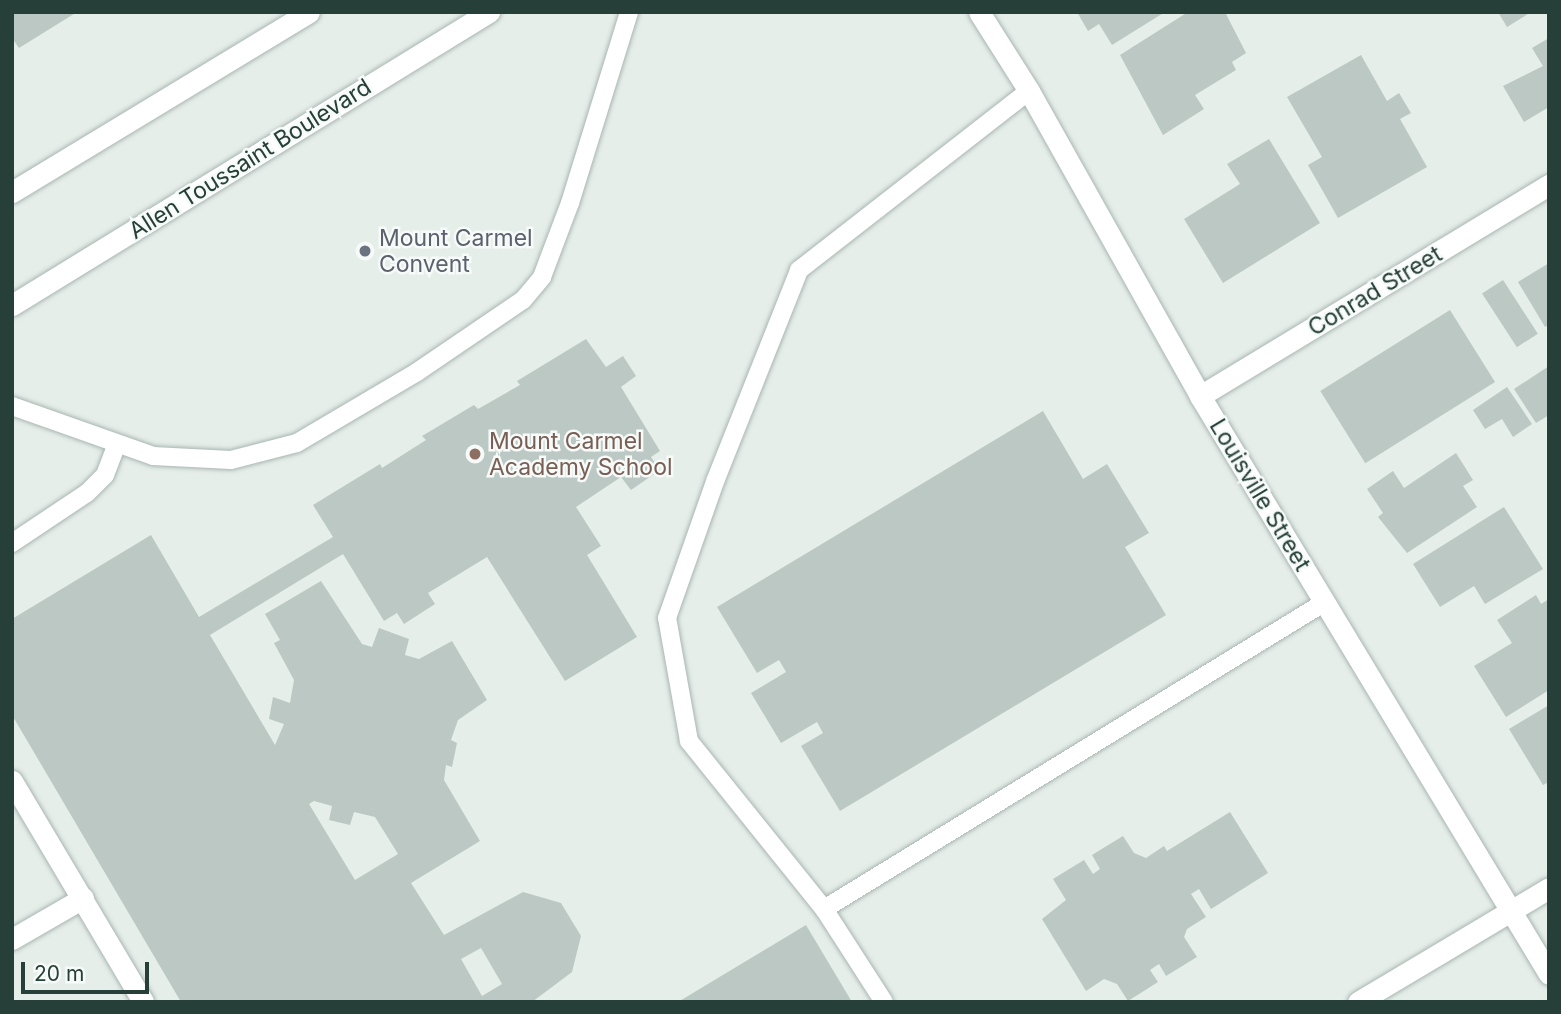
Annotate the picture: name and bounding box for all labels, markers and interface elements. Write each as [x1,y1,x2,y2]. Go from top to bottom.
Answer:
street label: Allen Toussaint Boulevard [124,73,376,245]
place label: Mount Carmel Convent [379,224,533,278]
street label: Conrad Street [1303,240,1447,342]
marker: Mount Carmel Convent [357,243,373,259]
street label: Louisville Street [1204,414,1316,576]
place label: Mount Carmel Academy School [489,427,672,481]
marker: Mount Carmel Academy School [467,446,483,462]
scale bar [24,948,152,992]
text: 20 m [34,961,84,986]

